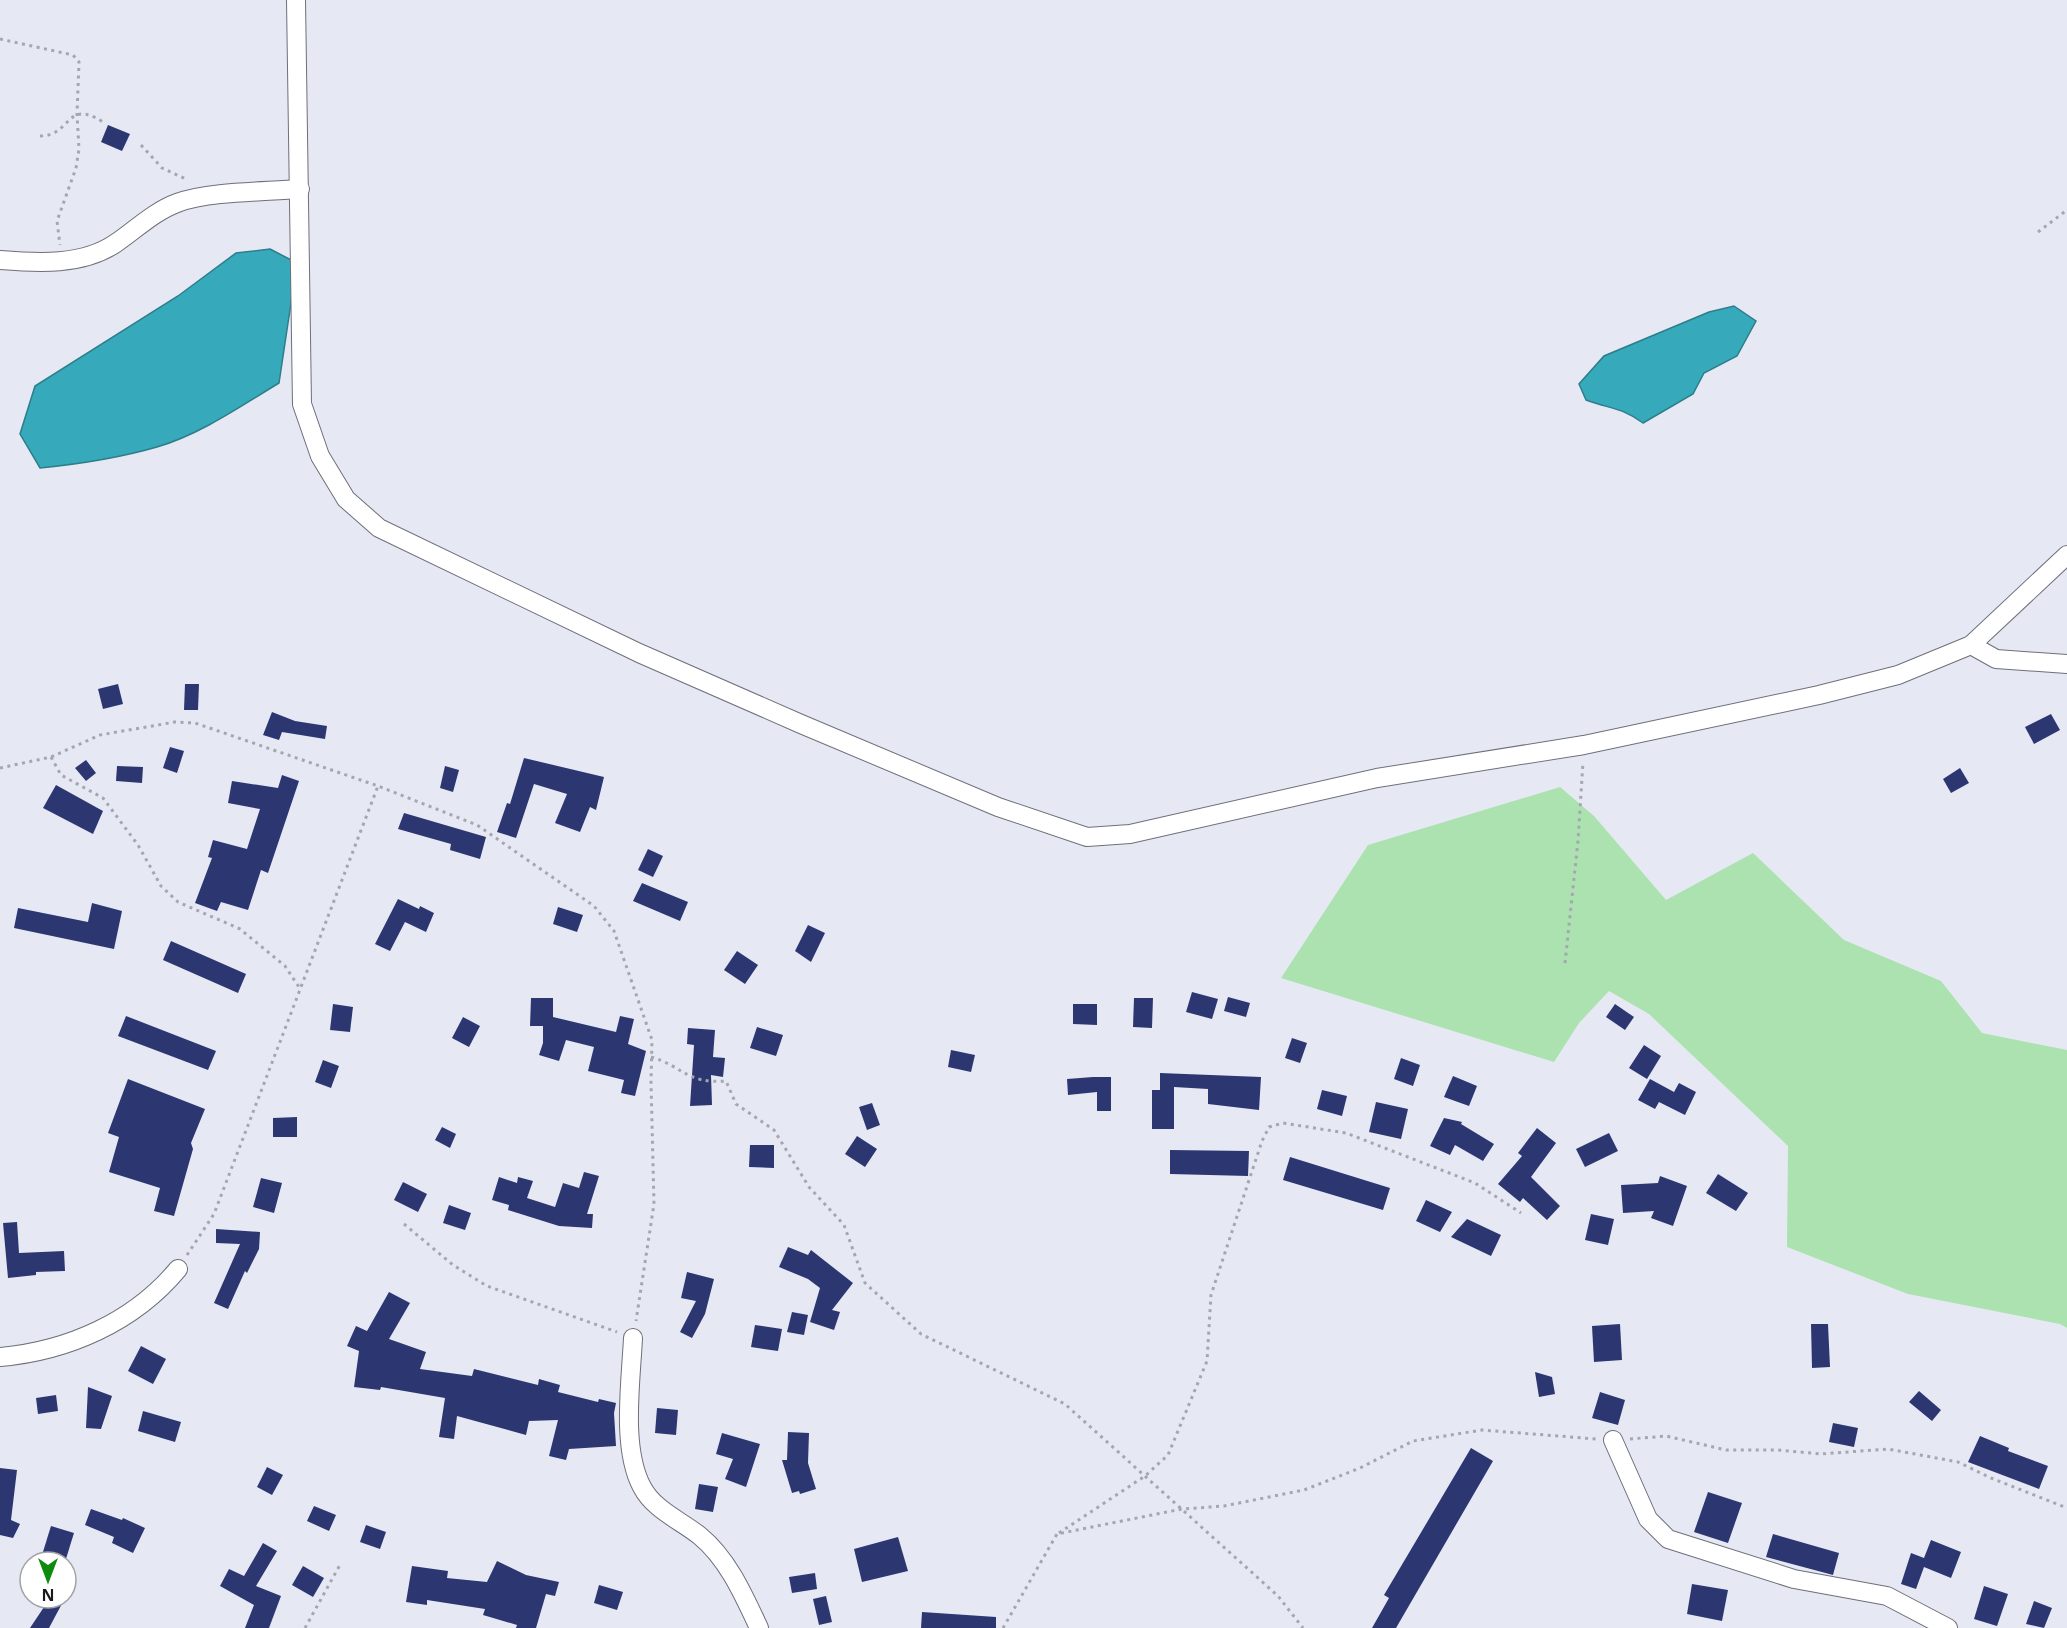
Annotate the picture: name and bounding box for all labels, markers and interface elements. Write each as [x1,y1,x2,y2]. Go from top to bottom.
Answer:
north arrow [18,1550,78,1610]
text: N [41,1584,55,1606]

